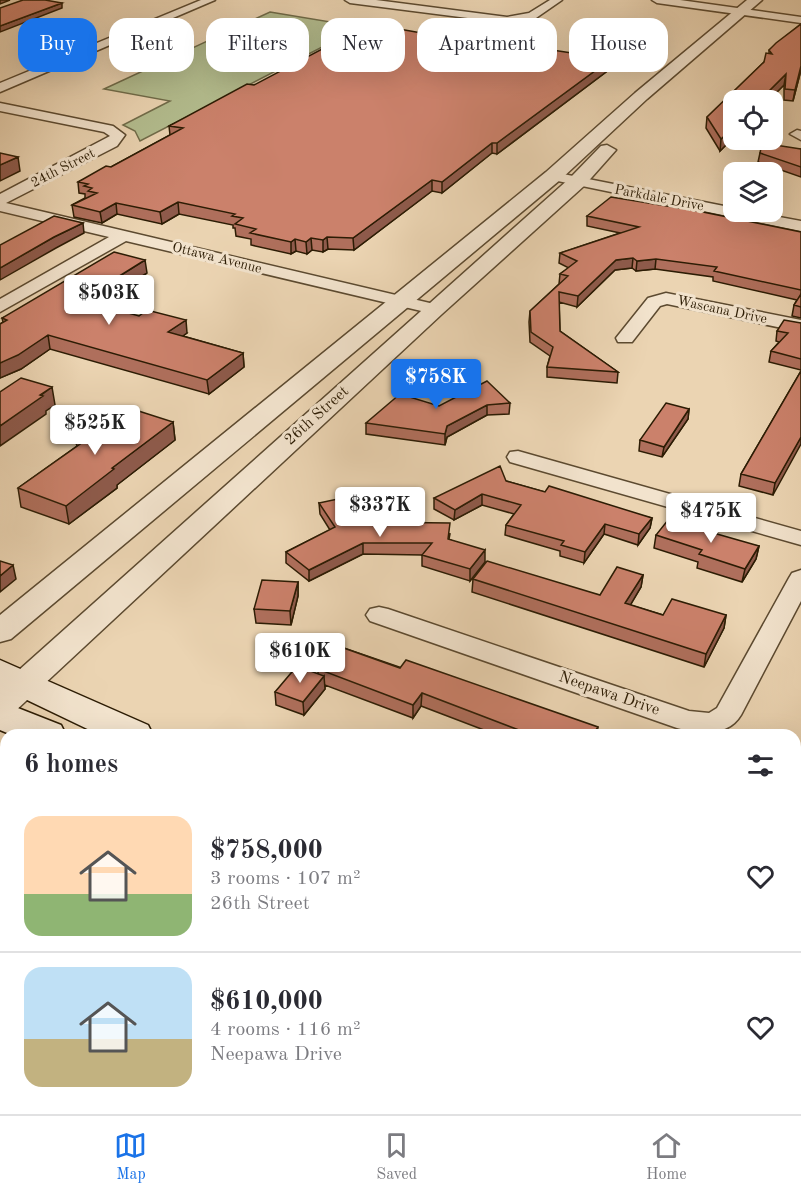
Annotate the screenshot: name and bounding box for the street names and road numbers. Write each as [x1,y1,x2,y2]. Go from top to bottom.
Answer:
street label: 24th Street [29,146,97,190]
street label: Parkdale Drive [613,182,705,214]
street label: Ottawa Avenue [171,240,263,276]
street label: Wascana Drive [676,294,768,326]
street label: 26th Street [282,383,352,449]
street label: Neepawa Drive [556,669,662,719]

